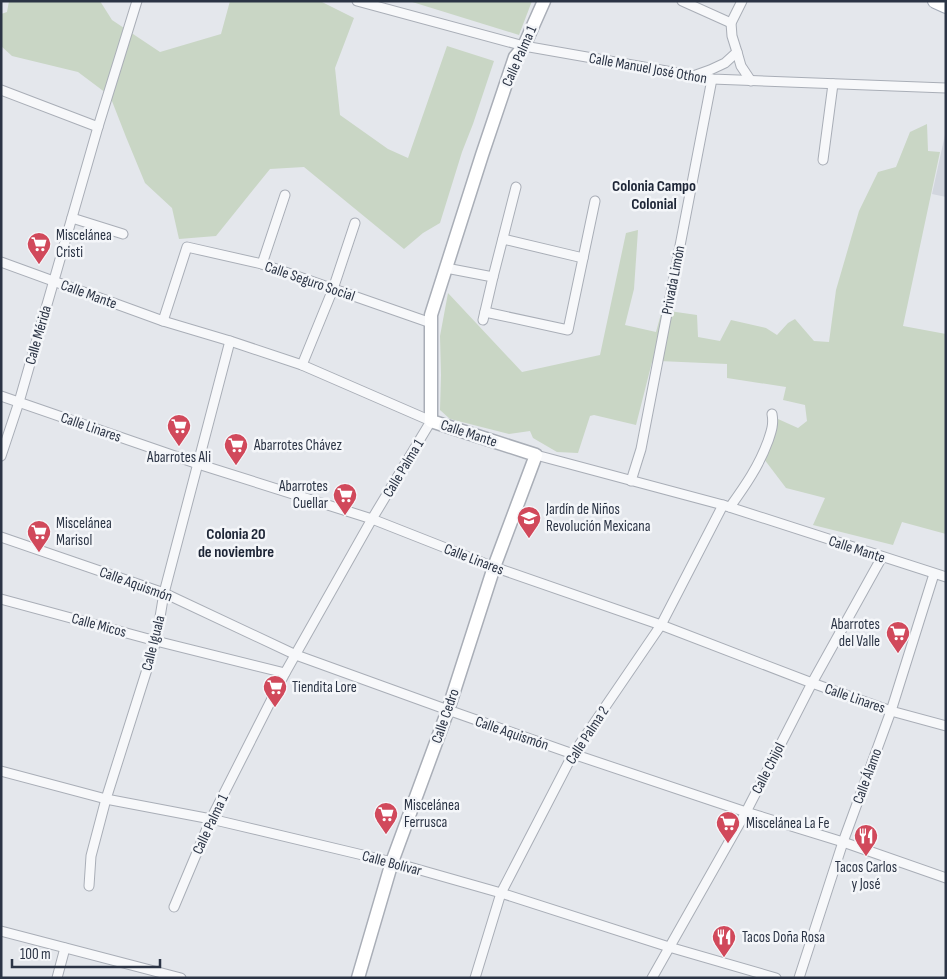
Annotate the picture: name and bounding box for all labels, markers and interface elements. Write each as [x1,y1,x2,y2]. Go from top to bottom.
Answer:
street label: Calle Palma 1 [498,22,542,90]
street label: Calle Manuel José Othon [587,49,708,88]
district label: Colonia Campo Colonial [612,177,696,214]
place label: Miscelánea Cristi [56,226,112,262]
supermarket icon: Miscelánea Cristi [26,231,52,265]
street label: Privada Limón [658,244,689,316]
street label: Calle Seguro Social [262,257,357,306]
street label: Calle Mante [58,276,120,313]
street label: Calle Mérida [21,303,56,367]
street label: Calle Linares [58,408,124,447]
supermarket icon: Abarrotes Ali [166,413,192,447]
street label: Calle Mante [438,415,500,452]
supermarket icon: Abarrotes Chávez [223,432,249,466]
street label: Calle Palma 1 [379,435,429,501]
place label: Abarrotes Chávez [253,436,343,455]
place label: Abarrotes Ali [146,448,211,467]
place label: Abarrotes Cuellar [278,477,329,513]
supermarket icon: Abarrotes Cuellar [332,482,358,516]
place label: Jardín de Niños Revolución Mexicana [545,500,651,536]
school or university icon: Jardín de Niños Revolución Mexicana [516,505,542,539]
place label: Miscelánea Marisol [56,514,112,550]
supermarket icon: Miscelánea Marisol [26,519,52,553]
district label: Colonia 20 de noviembre [198,525,274,562]
street label: Calle Mante [826,531,888,568]
street label: Calle Linares [441,539,507,580]
street label: Calle Aquismón [97,562,175,606]
street label: Calle Micos [69,609,128,642]
street label: Calle Iguala [137,613,170,673]
place label: Abarrotes del Valle [830,615,880,651]
supermarket icon: Abarrotes del Valle [885,620,911,654]
supermarket icon: Tiendita Lore [262,674,288,708]
place label: Tiendita Lore [292,678,357,697]
street label: Calle Linares [822,679,888,718]
street label: Calle Cedro [427,686,464,746]
street label: Calle Palma 2 [562,703,613,768]
street label: Calle Aquismón [473,712,551,755]
street label: Calle Chijol [747,739,789,797]
street label: Calle Álamo [849,746,886,807]
street label: Calle Palma 1 [188,790,233,857]
place label: Miscelánea Ferrusca [404,796,460,832]
supermarket icon: Miscelánea Ferrusca [373,801,399,835]
supermarket icon: Miscelánea La Fe [715,810,741,844]
place label: Miscelánea La Fe [746,814,829,833]
restaurant icon: Tacos Carlos y José [853,823,879,857]
street label: Calle Bolívar [360,846,424,881]
place label: Tacos Carlos y José [835,858,897,894]
restaurant icon: Tacos Doña Rosa [711,924,737,958]
place label: Tacos Doña Rosa [742,928,825,947]
scale bar [12,936,160,968]
text: 100 m [20,945,51,964]

